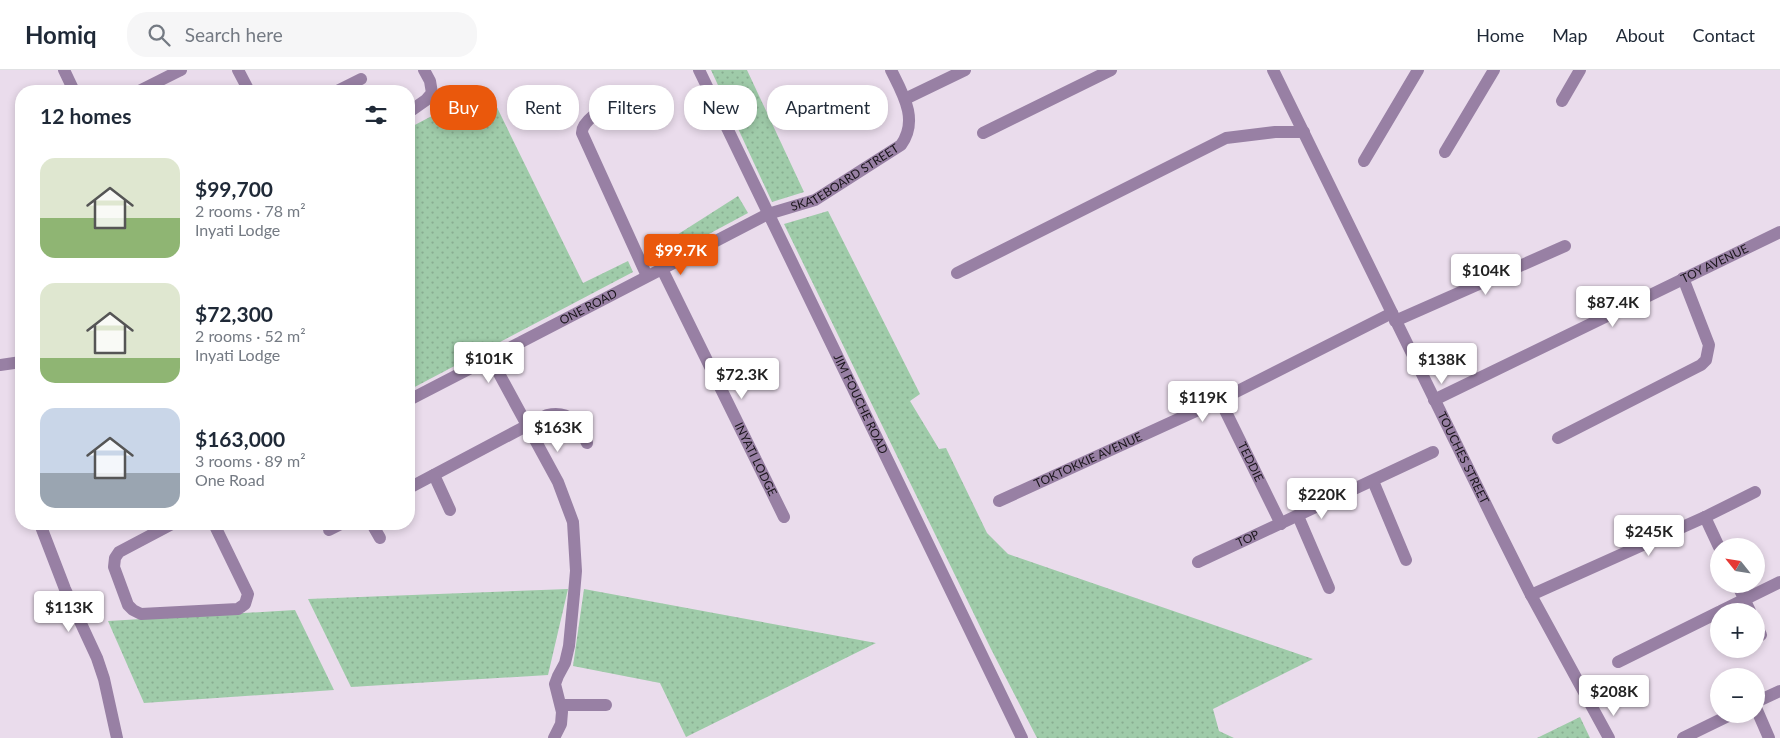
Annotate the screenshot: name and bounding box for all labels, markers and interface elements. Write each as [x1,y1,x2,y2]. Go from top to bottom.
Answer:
search box [127,12,477,57]
text: Homiq [25,20,97,49]
icon: search [145,21,173,49]
text: Search here [185,23,283,46]
text: Home [1476,24,1524,46]
text: Map [1552,24,1588,46]
text: About [1616,24,1665,46]
text: Contact [1693,24,1755,46]
chip: Buy [430,85,497,130]
chip: Rent [507,85,579,130]
chip: Filters [589,85,674,130]
chip: New [684,85,757,130]
chip: Apartment [767,85,888,130]
icon: filters [362,101,390,129]
text: 12 homes [40,103,131,128]
street label: SKATEBOARD STREET [789,140,901,214]
text: $99,700 [195,176,273,201]
icon: home [80,178,140,238]
text: 2 rooms · 78 m² [195,201,306,220]
text: Inyati Lodge [195,220,280,239]
pin: $99.7K [640,234,722,276]
text: $99.7K [655,240,707,259]
street label: TOY AVENUE [1678,241,1751,286]
pin: $104K [1451,254,1521,296]
text: $104K [1462,260,1510,279]
street label: ONE ROAD [557,286,619,328]
pin: $87.4K [1572,286,1654,328]
text: $87.4K [1587,292,1639,311]
text: $72,300 [195,301,273,326]
icon: home [80,303,140,363]
text: 2 rooms · 52 m² [195,326,306,345]
pin: $101K [454,342,524,384]
pin: $138K [1407,342,1477,385]
text: Inyati Lodge [195,345,280,364]
text: $101K [465,348,513,367]
text: $138K [1418,349,1466,368]
street label: JIM FOUCHE ROAD [830,351,891,456]
pin: $72.3K [701,358,783,400]
text: $72.3K [716,364,768,383]
pin: $119K [1168,380,1238,423]
text: $119K [1179,387,1227,406]
street label: TOUCHES STREET [1435,409,1493,506]
pin: $163K [523,410,593,453]
text: $163K [534,417,582,436]
street label: INYATI LODGE [732,420,781,498]
text: $163,000 [195,426,285,451]
icon: home [80,428,140,488]
street label: TOKTOKKIE AVENUE [1032,429,1144,491]
street label: TEDDIE [1235,439,1267,484]
text: 3 rooms · 89 m² [195,451,306,470]
text: One Road [195,470,265,489]
pin: $220K [1287,478,1357,520]
text: $220K [1298,484,1346,503]
pin: $245K [1614,514,1684,557]
text: $245K [1625,521,1673,540]
street label: TOP [1234,526,1261,550]
north arrow [1710,538,1765,592]
map controls [1710,538,1765,723]
pin: $113K [34,590,104,633]
text: $113K [45,597,93,616]
button: + [1710,603,1765,658]
button: − [1710,668,1765,723]
pin: $208K [1579,674,1649,717]
text: $208K [1590,681,1638,700]

